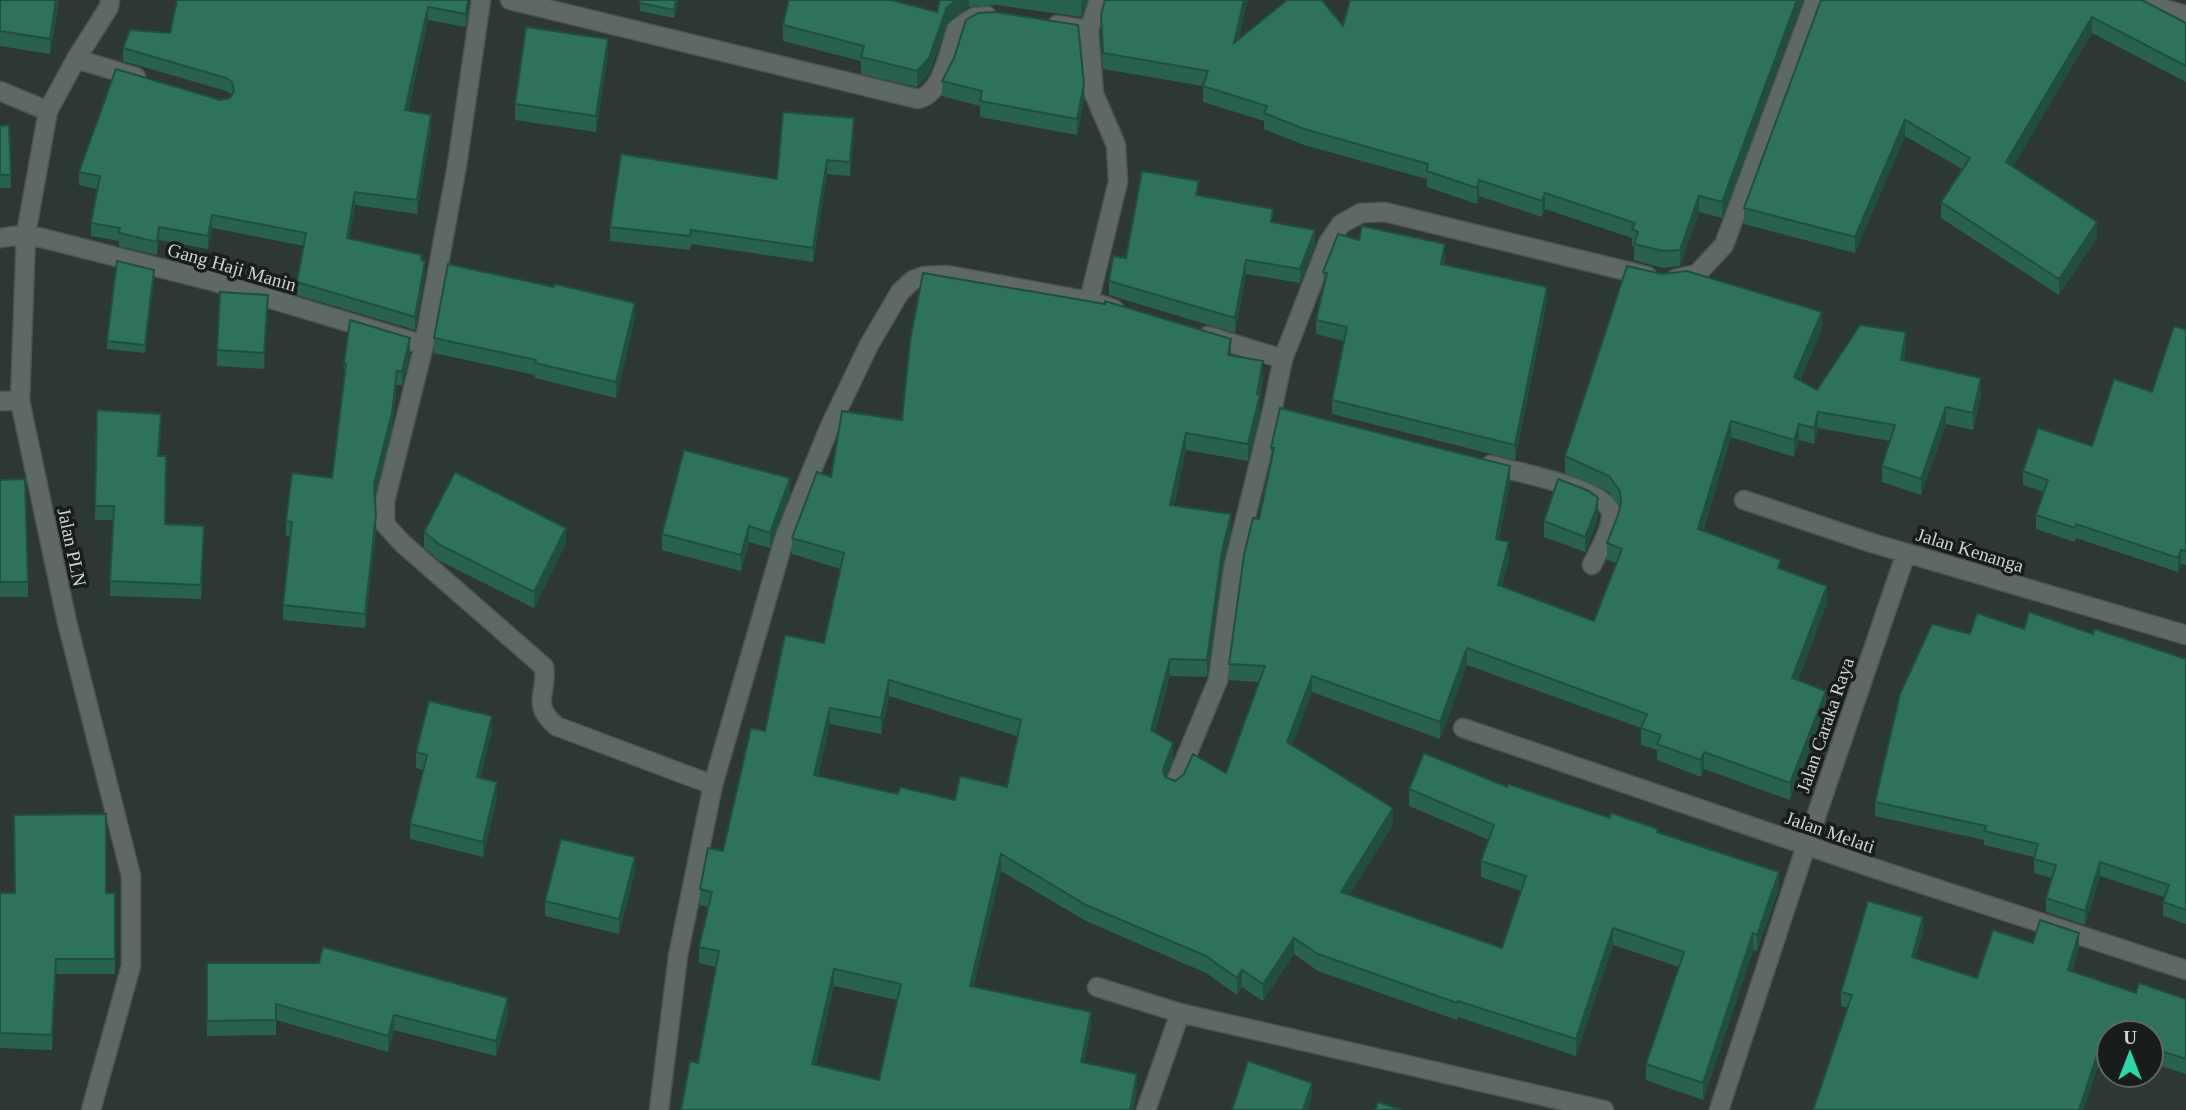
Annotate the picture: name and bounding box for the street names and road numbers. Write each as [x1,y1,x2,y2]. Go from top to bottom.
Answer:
street label: Gang Haji Manin [165,239,299,296]
street label: Jalan PLN [53,506,91,588]
street label: Jalan Kenanga [1914,524,2027,576]
street label: Jalan Caraka Raya [1792,654,1858,795]
street label: Jalan Melati [1782,807,1878,857]

